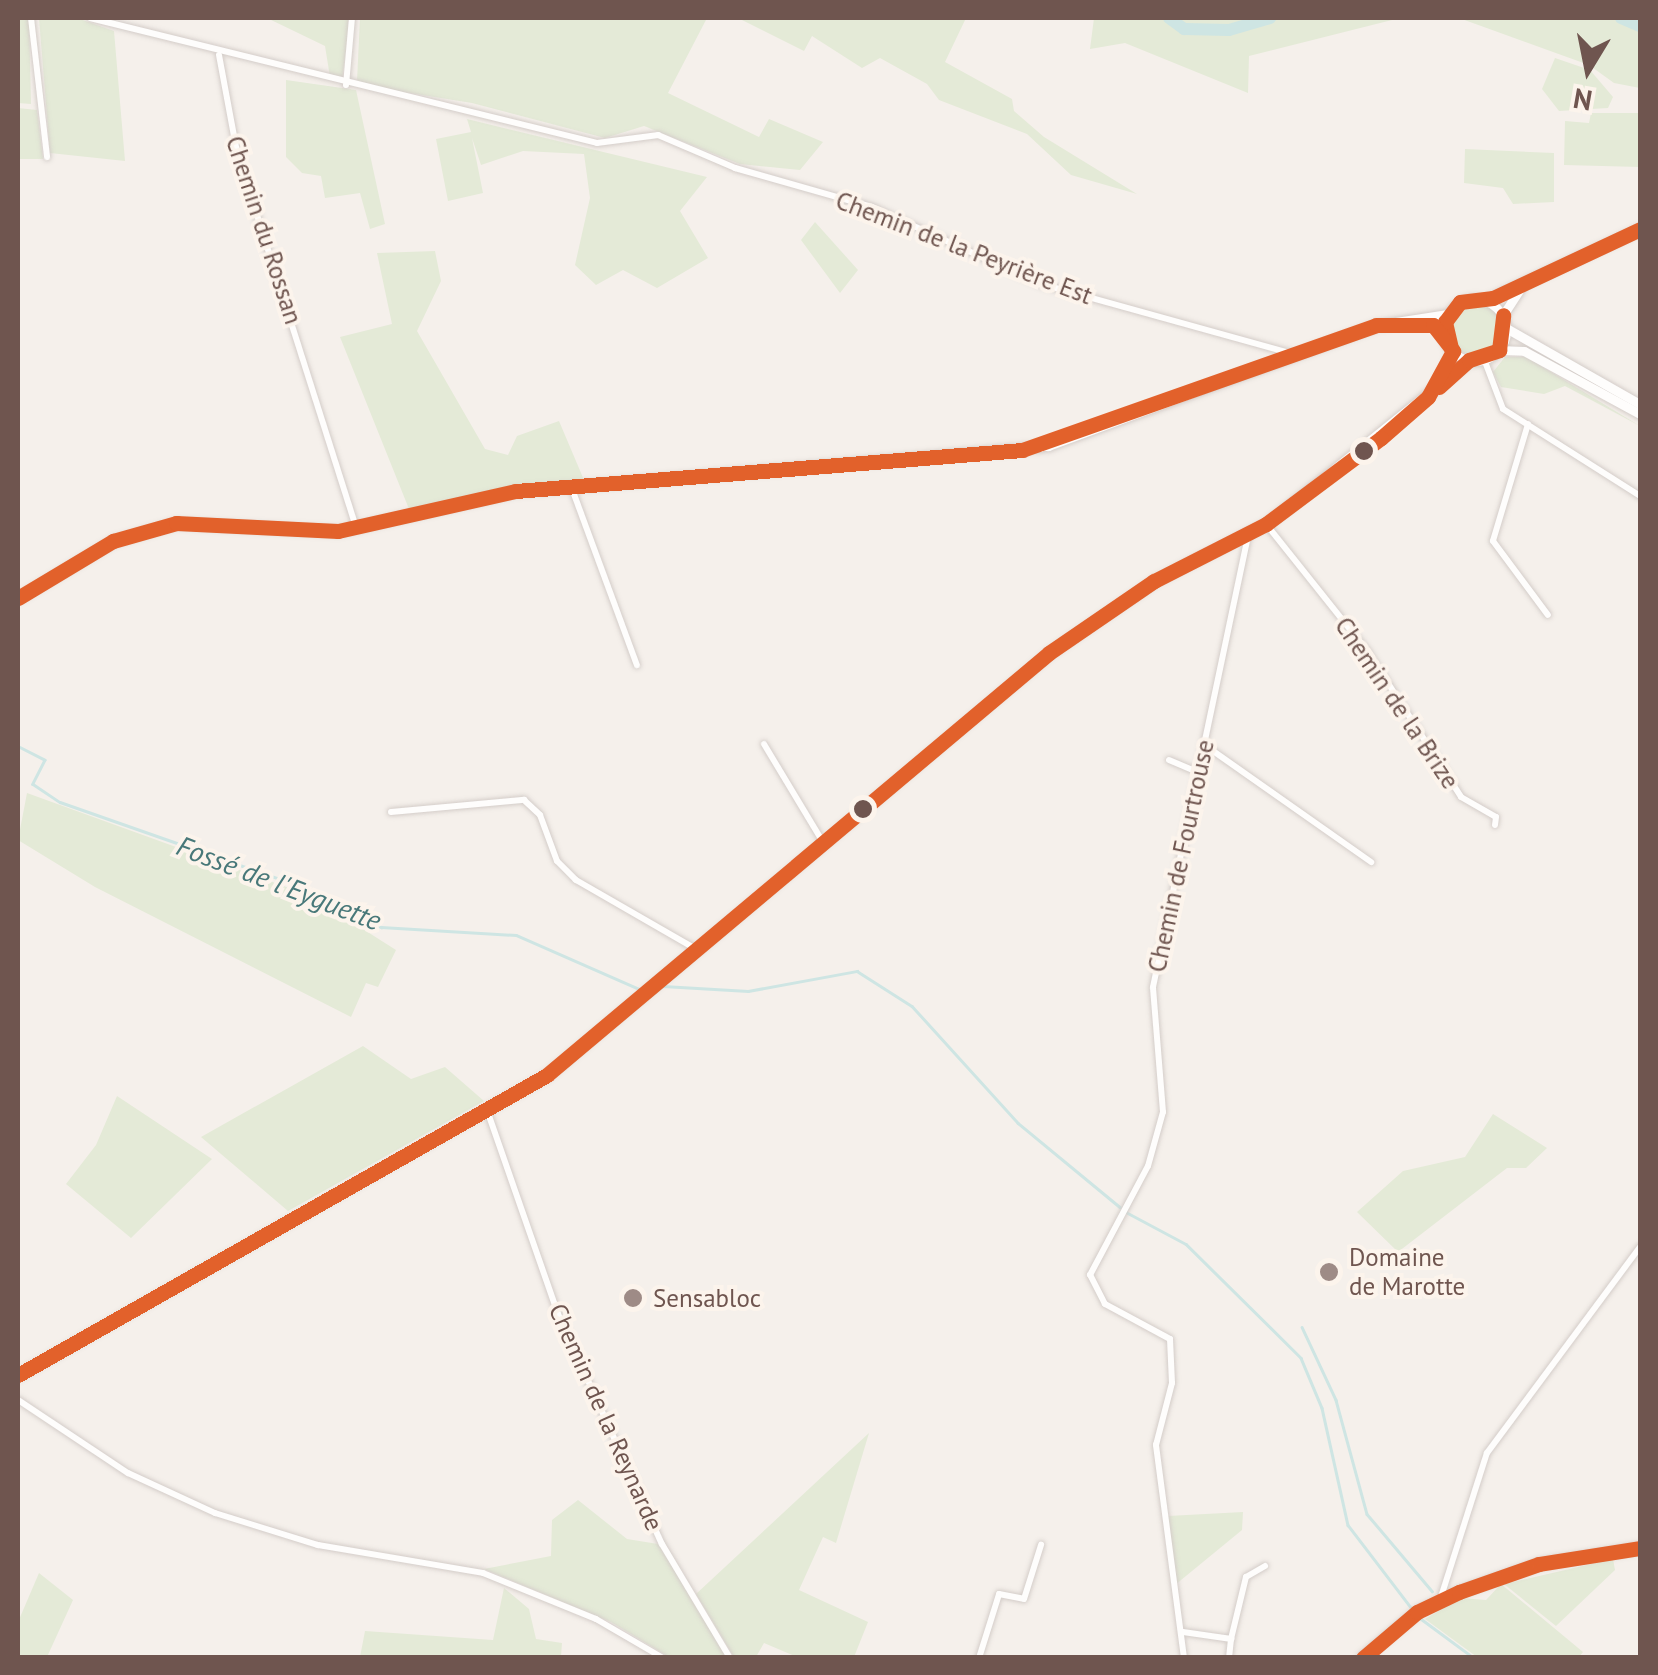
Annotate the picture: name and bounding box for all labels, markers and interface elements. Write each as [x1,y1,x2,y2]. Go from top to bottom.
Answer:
north arrow [1538,20,1638,120]
text: N [1570,80,1595,120]
street label: Chemin du Rossan [219,132,309,328]
street label: Chemin de la Peyrière Est [832,185,1096,311]
unlabelled marker [1354,441,1374,461]
street label: Chemin de la Brize [1329,612,1465,794]
street label: Chemin de Fourtrouse [1142,737,1220,975]
unlabelled marker [853,799,873,819]
water label: Fossé de l'Eyguette [172,829,386,937]
place label: Domaine de Marotte [1349,1243,1465,1302]
marker: Domaine de Marotte [1318,1261,1340,1283]
place label: Sensabloc [653,1283,761,1313]
marker: Sensabloc [622,1287,644,1309]
street label: Chemin de la Reynarde [542,1299,670,1535]

